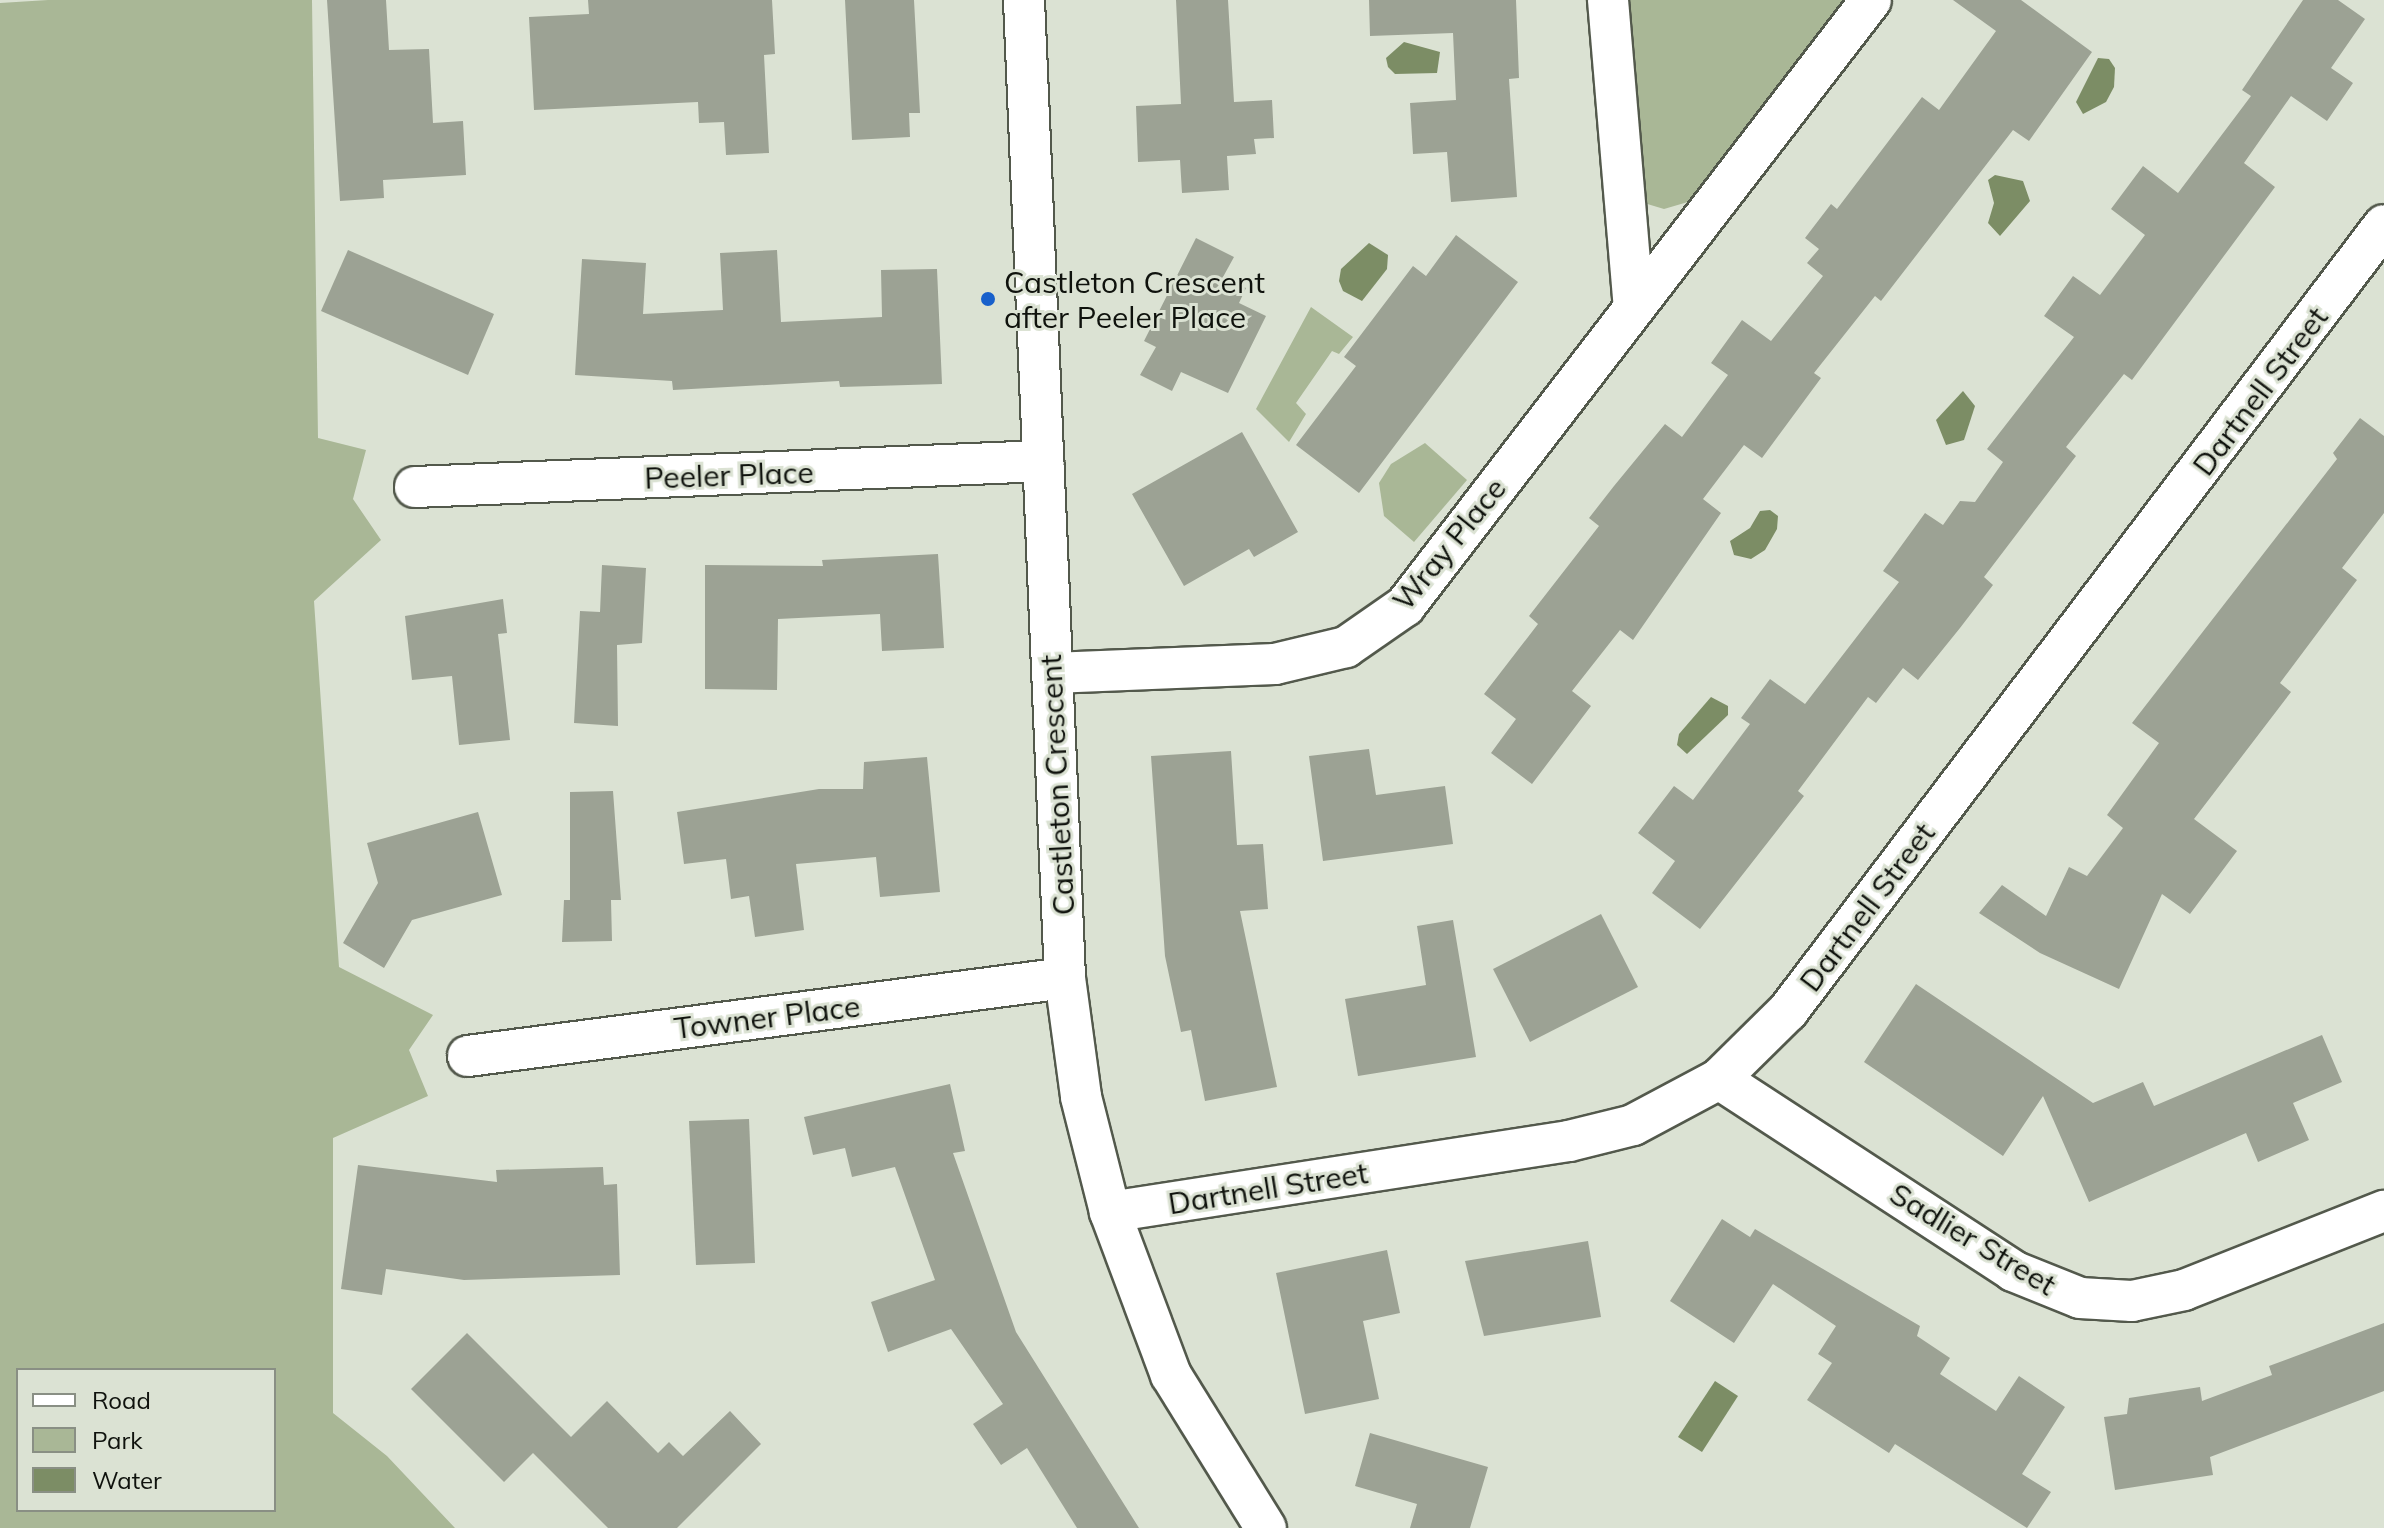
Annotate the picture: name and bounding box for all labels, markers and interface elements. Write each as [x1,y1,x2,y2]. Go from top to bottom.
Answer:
place label: Castleton Crescent after Peeler Place [1004,264,1265,334]
marker: Castleton Crescent after Peeler Place [979,290,997,308]
street label: Dartnell Street [2185,300,2335,482]
street label: Peeler Place [644,454,814,496]
street label: Wray Place [1385,471,1513,617]
street label: Castleton Crescent [1032,654,1082,916]
street label: Dartnell Street [1792,816,1942,998]
street label: Towner Place [672,988,862,1046]
street label: Dartnell Street [1166,1154,1370,1222]
street label: Sadlier Street [1884,1175,2062,1303]
legend [16,1368,276,1512]
text: Road [92,1385,151,1415]
text: Park [92,1425,143,1455]
text: Water [92,1465,162,1495]

